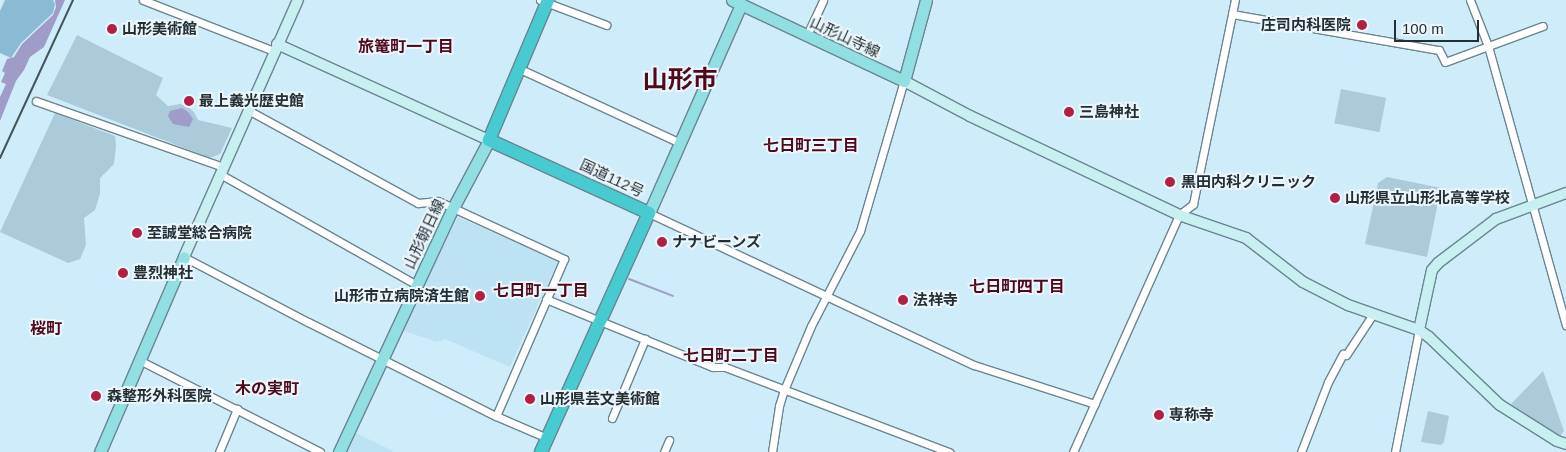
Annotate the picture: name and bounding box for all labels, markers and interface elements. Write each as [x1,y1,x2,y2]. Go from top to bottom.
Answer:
scale bar [1396,10,1481,42]
street label: 山形山寺線 [807,13,883,61]
place label: 庄司内科医院 [1261,16,1351,34]
marker: 庄司内科医院 [1355,18,1369,32]
place label: 山形美術館 [122,20,197,38]
text: 100 m [1402,20,1444,37]
marker: 山形美術館 [106,23,118,35]
district label: 旅篭町一丁目 [358,37,454,57]
district label: 山形市 [643,64,717,94]
place label: 最上義光歴史館 [199,92,304,110]
marker: 最上義光歴史館 [183,95,195,107]
place label: 三島神社 [1079,103,1139,121]
marker: 三島神社 [1063,106,1075,118]
district label: 七日町三丁目 [763,136,859,156]
street label: 国道112号 [577,155,647,201]
place label: 黒田内科クリニック [1181,173,1316,191]
marker: 黒田内科クリニック [1163,175,1177,189]
place label: 山形県立山形北高等学校 [1345,189,1510,207]
marker: 山形県立山形北高等学校 [1329,192,1341,204]
street label: 山形朝日線 [400,196,448,272]
place label: 至誠堂総合病院 [147,224,252,242]
marker: 至誠堂総合病院 [131,227,143,239]
place label: ナナビーンズ [672,233,762,251]
marker: ナナビーンズ [656,236,668,248]
place label: 豊烈神社 [133,264,193,282]
marker: 豊烈神社 [117,267,129,279]
district label: 七日町四丁目 [969,277,1065,297]
district label: 七日町一丁目 [493,281,589,301]
place label: 山形市立病院済生館 [334,287,469,305]
marker: 山形市立病院済生館 [473,289,487,303]
place label: 法祥寺 [913,291,958,309]
marker: 法祥寺 [897,294,909,306]
district label: 桜町 [30,319,62,339]
district label: 七日町二丁目 [683,346,779,366]
district label: 木の実町 [235,379,299,399]
place label: 森整形外科医院 [107,387,212,405]
marker: 森整形外科医院 [89,389,103,403]
place label: 山形県芸文美術館 [540,390,660,408]
marker: 山形県芸文美術館 [524,393,536,405]
place label: 専称寺 [1169,406,1214,424]
marker: 専称寺 [1153,409,1165,421]

